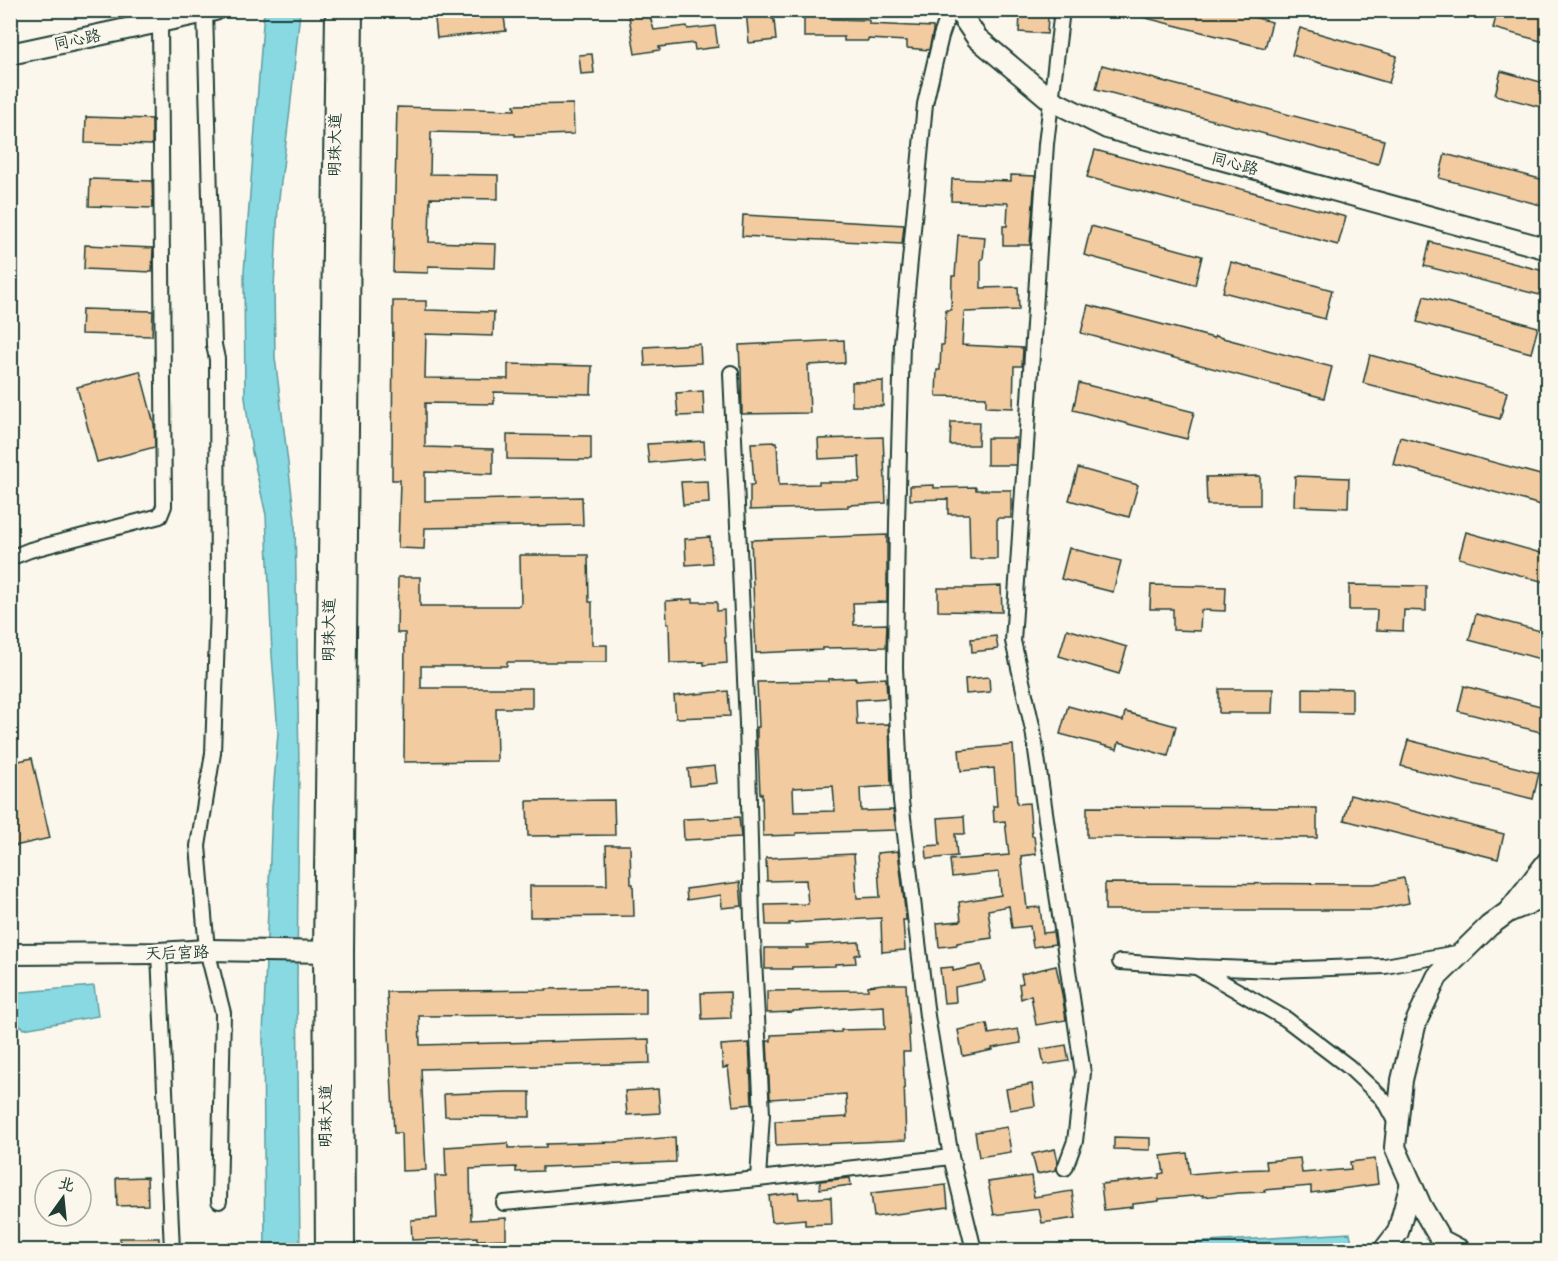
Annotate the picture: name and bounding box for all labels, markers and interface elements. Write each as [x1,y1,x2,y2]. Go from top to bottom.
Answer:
street label: 同心路 [51,24,103,55]
street label: 明珠大道 [323,113,346,177]
street label: 同心路 [1209,147,1261,180]
street label: 明珠大道 [317,598,340,662]
street label: 天后宫路 [145,941,209,964]
street label: 明珠大道 [315,1084,336,1148]
north arrow [33,1168,93,1228]
text: 北 [56,1172,77,1196]

